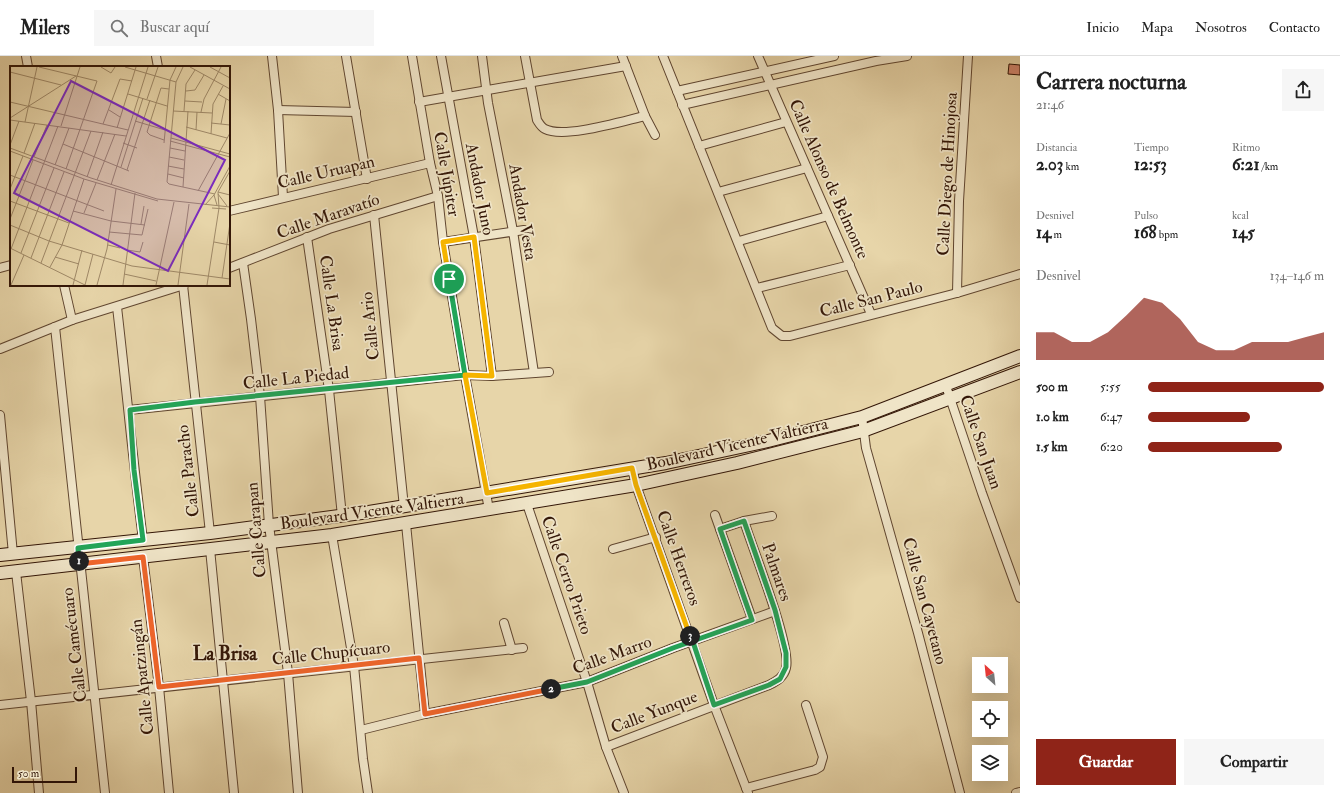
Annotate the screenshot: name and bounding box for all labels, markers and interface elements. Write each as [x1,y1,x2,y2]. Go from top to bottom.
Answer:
search box [94,10,374,46]
text: Milers [20,16,70,40]
icon: search [108,17,130,39]
text: Buscar aquí [140,18,209,37]
text: Inicio [1086,19,1119,36]
text: Mapa [1141,19,1173,36]
text: Nosotros [1195,19,1247,36]
text: Contacto [1269,19,1320,36]
inset map [10,66,230,286]
text: Carrera nocturna [1036,68,1186,96]
button: share [1282,69,1324,111]
street label: Calle Diego de Hinojosa [932,91,962,256]
street label: Calle Alonso de Belmonte [784,96,874,262]
text: 21:46 [1036,97,1064,113]
street label: Calle Júpiter [428,130,465,219]
street label: Andador Juno [460,140,499,237]
text: Distancia [1036,141,1077,154]
text: Tiempo [1134,141,1169,154]
text: Ritmo [1232,141,1260,154]
street label: Calle Uruapan [275,151,377,194]
text: 2.03 [1036,154,1063,175]
text: 12:53 [1134,154,1167,175]
text: 6:21 [1232,154,1259,175]
text: km [1063,160,1079,173]
text: /km [1259,160,1278,173]
street label: Andador Vesta [504,161,542,263]
street label: Calle Maravatío [274,189,382,243]
text: Desnivel [1036,209,1074,222]
text: Pulso [1134,209,1158,222]
text: kcal [1232,209,1249,222]
text: 14 [1036,222,1051,243]
text: 168 [1134,222,1157,243]
text: 145 [1232,222,1255,243]
text: m [1051,228,1062,241]
text: bpm [1157,228,1178,241]
street label: Calle La Brisa [315,254,349,353]
pin [432,262,466,296]
icon: arrive [438,268,460,290]
text: Desnivel [1036,268,1081,284]
text: 134–146 m [1270,268,1324,284]
street label: Calle San Paulo [817,276,925,322]
street label: Calle Ario [356,291,384,361]
street label: Calle La Piedad [242,362,351,394]
text: 500 m [1036,379,1068,395]
text: 5:55 [1100,379,1120,395]
street label: Calle San Juan [954,392,1007,493]
text: 1.0 km [1036,409,1069,425]
text: 6:47 [1100,409,1122,425]
street label: Boulevard Vicente Valtierra [644,413,831,475]
street label: Calle Paracho [172,424,204,518]
text: 1.5 km [1036,439,1068,455]
text: 6:20 [1100,439,1123,455]
street label: Calle Carapan [241,481,272,579]
street label: Boulevard Vicente Valtierra [279,488,466,534]
street label: Calle Herreros [652,508,706,609]
street label: Calle Cerro Prieto [537,513,597,637]
street label: Calle San Cayetano [897,535,952,667]
street label: Palmares [757,540,797,604]
pin: 1 [69,551,89,571]
text: 1 [77,554,81,567]
street label: Calle Camécuaro [57,586,91,704]
street label: Calle Apatzingán [125,618,160,736]
pin: 3 [680,626,700,646]
text: 3 [688,629,692,642]
street label: Calle Marro [569,631,655,679]
street label: Calle Chupícuaro [271,636,391,671]
district label: La Brisa [193,642,258,666]
north arrow [972,657,1008,693]
map controls [972,657,1008,781]
pin: 2 [541,679,561,699]
text: 2 [548,682,554,695]
street label: Calle Yunque [608,686,700,738]
button: locate [972,701,1008,737]
button: Guardar [1036,739,1176,785]
button: Compartir [1184,739,1324,785]
button: layers [972,745,1008,781]
scale bar [12,765,77,784]
text: 50 m [18,767,39,780]

